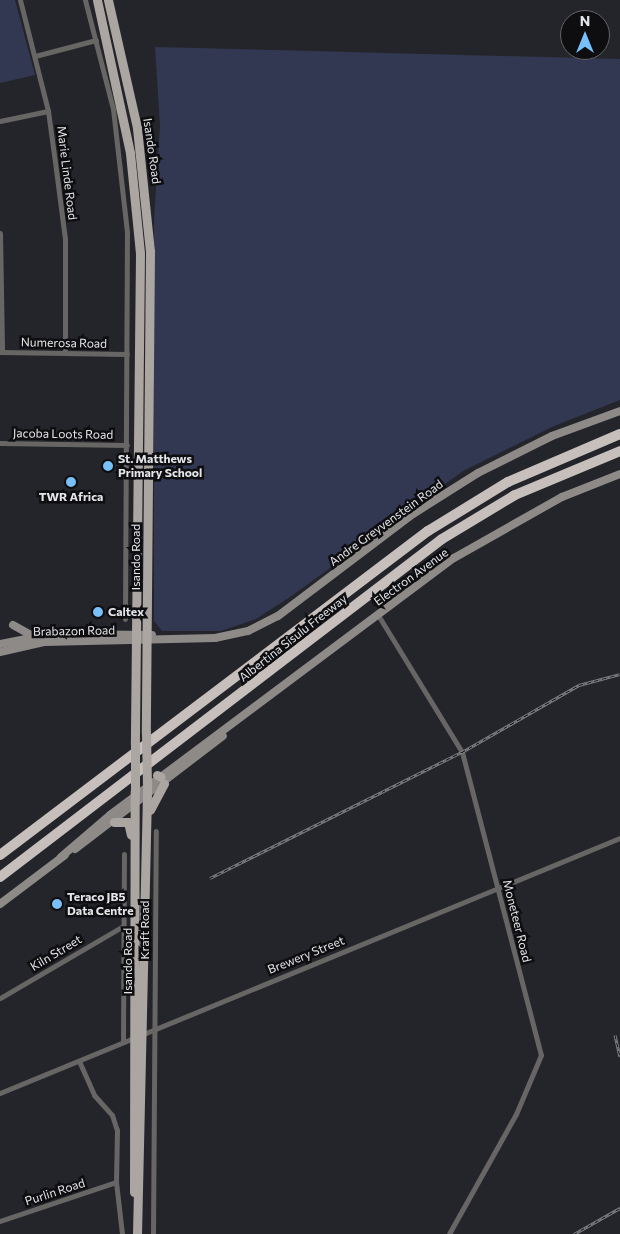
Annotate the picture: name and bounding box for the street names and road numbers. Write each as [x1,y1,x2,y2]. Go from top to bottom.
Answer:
street label: Isando Road [140,117,164,185]
street label: Marie Linde Road [54,125,80,221]
street label: Numerosa Road [21,335,107,351]
street label: Jacoba Loots Road [13,426,113,442]
street label: Andre Greyvenstein Road [326,477,446,569]
street label: Isando Road [129,524,143,590]
street label: Electron Avenue [371,545,451,609]
street label: Albertina Sisulu Freeway [236,591,350,685]
street label: Brabazon Road [33,623,115,639]
street label: Moneteer Road [500,878,534,964]
street label: Kraft Road [138,901,152,959]
street label: Isando Road [121,928,135,994]
street label: Kiln Street [28,932,84,974]
street label: Brewery Street [266,933,346,977]
street label: Purlin Road [23,1176,87,1208]

